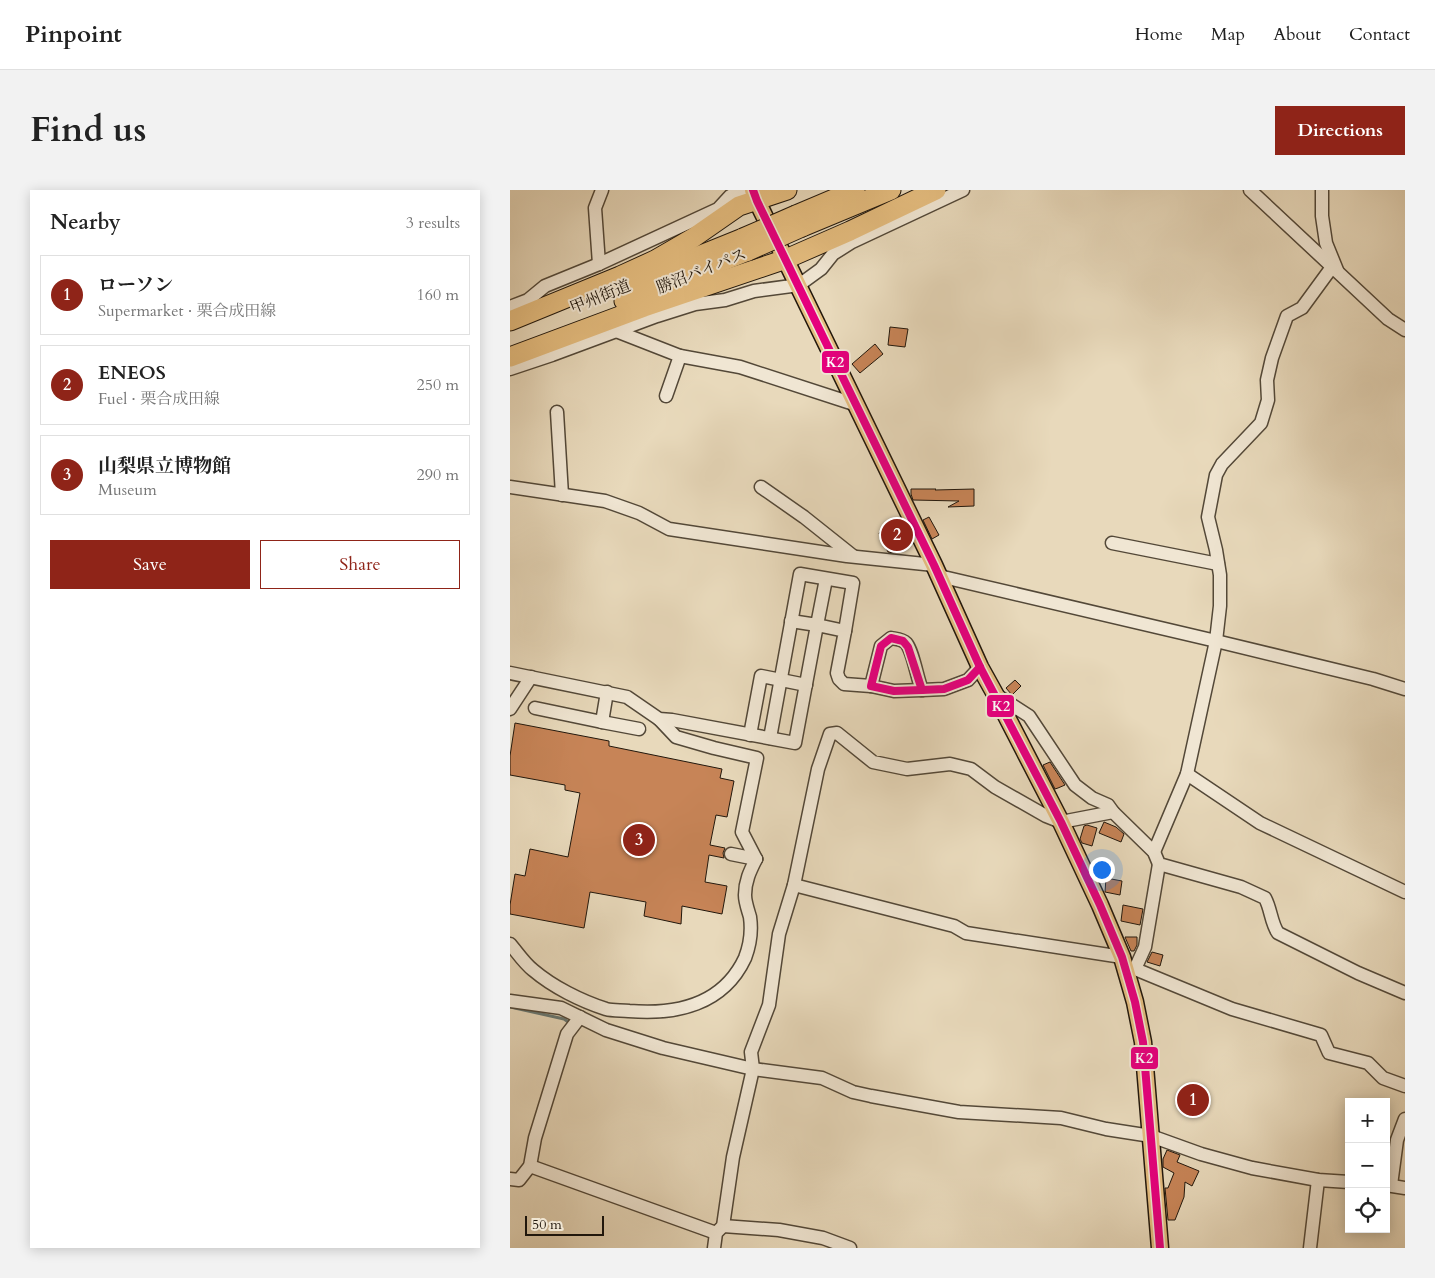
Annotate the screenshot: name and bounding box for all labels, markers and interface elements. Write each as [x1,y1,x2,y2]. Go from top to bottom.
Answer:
text: Pinpoint [25,18,122,51]
text: Home [1135,22,1183,47]
text: Map [1211,22,1245,47]
text: About [1273,22,1321,47]
text: Contact [1349,22,1410,47]
text: Find us [30,106,146,154]
button: Directions [1275,106,1405,155]
text: Nearby [50,208,121,237]
text: 3 results [406,212,460,234]
street label: 勝沼バイパス [653,243,750,299]
text: ローソン [98,272,173,298]
street label: 甲州街道 [567,275,634,319]
text: 1 [63,284,71,306]
text: 160 m [417,284,459,306]
text: Supermarket · 栗合成田線 [98,300,276,322]
line badge: K2 [821,350,850,374]
text: K2 [826,353,844,372]
text: ENEOS [98,360,166,386]
text: 2 [63,374,71,396]
text: 250 m [417,374,459,396]
text: Fuel · 栗合成田線 [98,388,220,410]
text: 山梨県立博物館 [98,453,231,479]
text: 3 [63,464,71,486]
text: 290 m [417,464,459,486]
text: Museum [98,479,157,501]
pin: 2 [881,516,913,554]
button: Save [50,540,250,589]
button: Share [260,540,460,589]
line badge: K2 [986,694,1015,718]
text: K2 [992,697,1010,716]
pin: 3 [623,821,655,859]
your location [1089,857,1115,883]
line badge: K2 [1130,1046,1159,1070]
text: K2 [1135,1049,1153,1068]
pin: 1 [1177,1081,1209,1119]
map controls [1345,1098,1390,1233]
button: + [1345,1098,1390,1143]
button: − [1345,1143,1390,1188]
button: locate [1345,1188,1390,1233]
scale bar [525,1213,604,1236]
text: 50 m [532,1215,562,1234]

